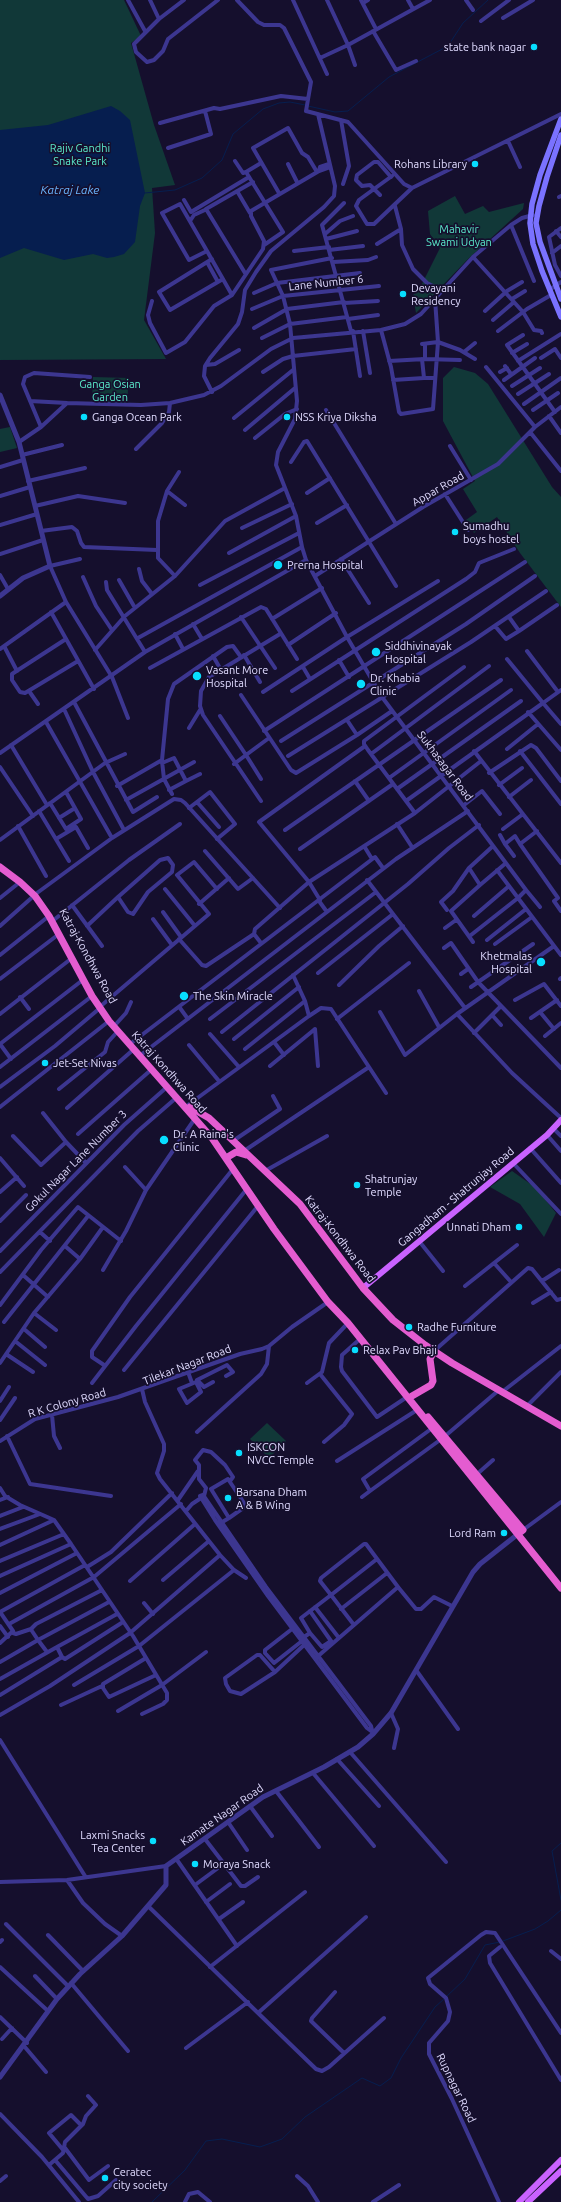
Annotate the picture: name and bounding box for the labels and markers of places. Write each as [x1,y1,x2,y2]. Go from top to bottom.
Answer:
place label: state bank nagar [444,40,526,54]
marker: state bank nagar [529,42,539,52]
place label: Rohans Library [394,157,467,171]
marker: Rohans Library [470,159,480,169]
place label: Devayani Residency [411,281,461,307]
marker: Devayani Residency [398,289,408,299]
place label: Ganga Ocean Park [92,410,182,424]
place label: NSS Kriya Diksha [295,410,377,424]
marker: Ganga Ocean Park [79,412,89,422]
marker: NSS Kriya Diksha [282,412,292,422]
place label: Sumadhu boys hostel [463,519,519,545]
marker: Sumadhu boys hostel [450,527,460,537]
place label: Prerna Hospital [287,558,363,572]
marker: Prerna Hospital [272,559,284,571]
place label: Siddhivinayak Hospital [385,639,452,665]
marker: Siddhivinayak Hospital [370,646,382,658]
place label: Vasant More Hospital [206,663,268,689]
marker: Vasant More Hospital [191,670,203,682]
place label: Dr. Khabia Clinic [370,671,420,697]
marker: Dr. Khabia Clinic [355,678,367,690]
place label: Khetmalas Hospital [480,949,532,975]
marker: Khetmalas Hospital [535,956,547,968]
place label: The Skin Miracle [193,989,273,1003]
marker: The Skin Miracle [178,990,190,1002]
place label: Jet-Set Nivas [53,1056,117,1070]
marker: Jet-Set Nivas [40,1058,50,1068]
place label: Dr. A Raina's Clinic [173,1127,234,1153]
marker: Dr. A Raina's Clinic [158,1134,170,1146]
place label: Shatrunjay Temple [365,1172,417,1198]
marker: Shatrunjay Temple [352,1180,362,1190]
place label: Unnati Dham [447,1220,511,1234]
marker: Unnati Dham [514,1222,524,1232]
place label: Radhe Furniture [417,1320,497,1334]
marker: Radhe Furniture [404,1322,414,1332]
place label: Relax Pav Bhaji [363,1343,437,1357]
marker: Relax Pav Bhaji [350,1345,360,1355]
place label: ISKCON NVCC Temple [247,1440,314,1466]
marker: ISKCON NVCC Temple [234,1448,244,1458]
place label: Barsana Dham A & B Wing [236,1485,307,1511]
marker: Barsana Dham A & B Wing [223,1493,233,1503]
place label: Lord Ram [449,1526,496,1540]
marker: Lord Ram [499,1528,509,1538]
place label: Laxmi Snacks Tea Center [80,1828,145,1854]
marker: Laxmi Snacks Tea Center [148,1836,158,1846]
place label: Moraya Snack [203,1857,271,1871]
marker: Moraya Snack [190,1859,200,1869]
place label: Ceratec city society [113,2165,168,2191]
marker: Ceratec city society [100,2173,110,2183]

